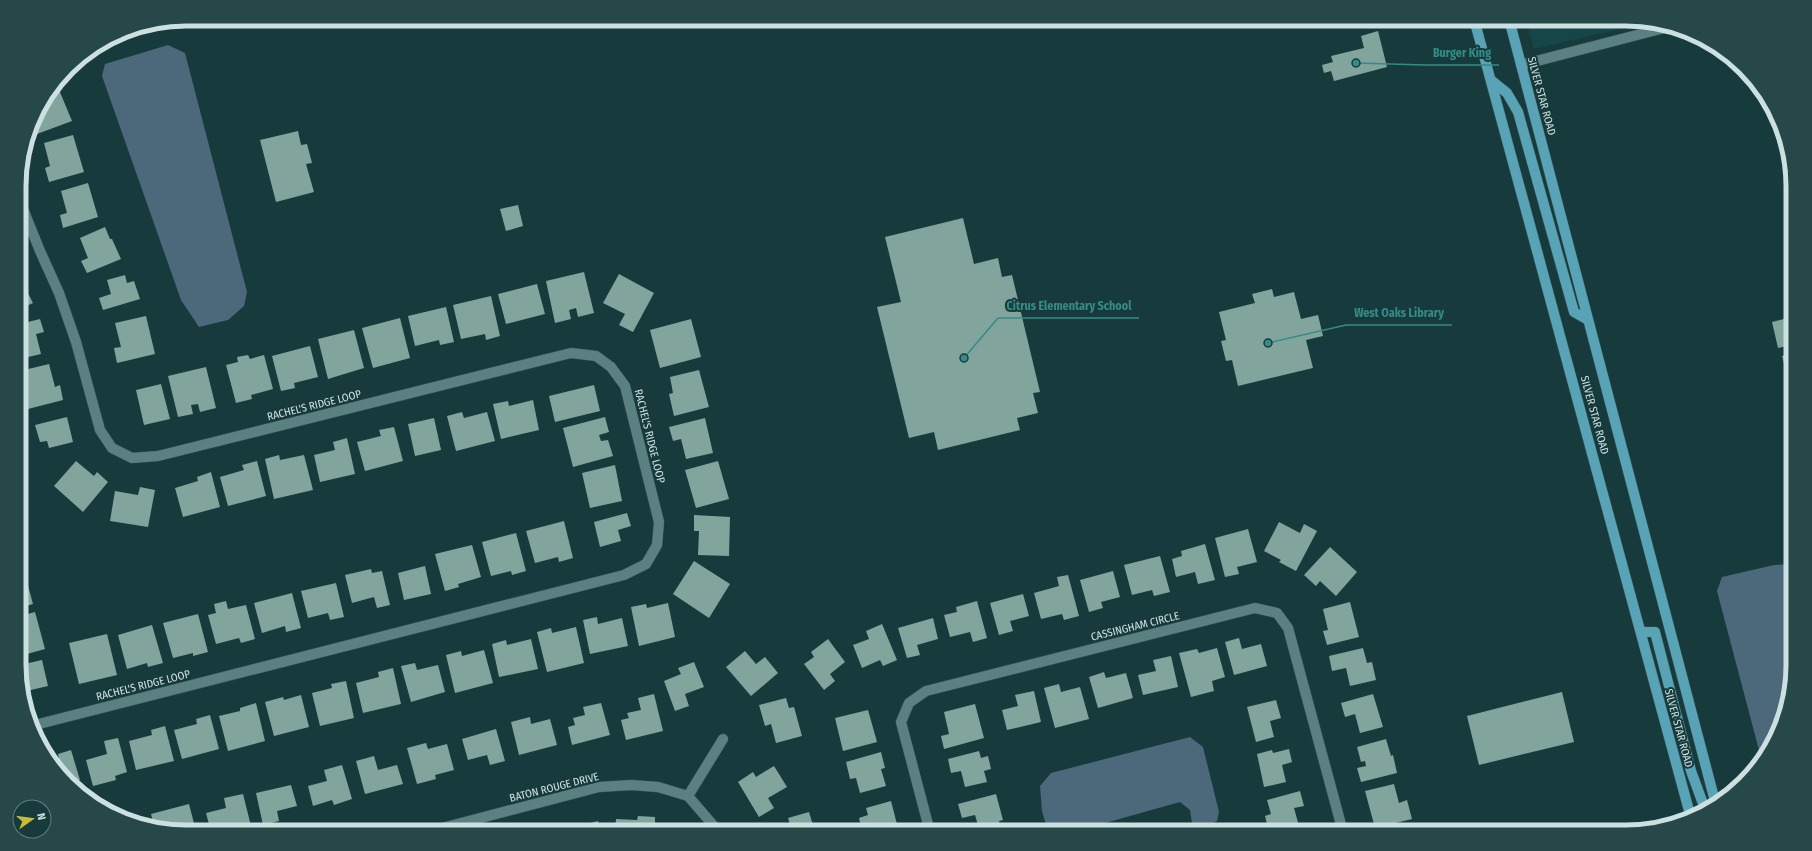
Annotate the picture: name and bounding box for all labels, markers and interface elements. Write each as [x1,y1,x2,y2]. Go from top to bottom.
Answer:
callout: Burger King [1425,41,1499,65]
text: Burger King [1433,46,1491,60]
street label: SILVER STAR ROAD [1525,55,1558,137]
callout: Citrus Elementary School [998,294,1139,318]
text: Citrus Elementary School [1007,299,1132,313]
callout: West Oaks Library [1346,301,1452,325]
text: West Oaks Library [1354,306,1444,320]
street label: SILVER STAR ROAD [1578,374,1611,456]
street label: RACHEL'S RIDGE LOOP [266,387,363,423]
street label: RACHEL'S RIDGE LOOP [632,388,668,485]
street label: CASSINGHAM CIRCLE [1089,609,1181,644]
street label: RACHEL'S RIDGE LOOP [95,667,192,703]
street label: SILVER STAR ROAD [1662,687,1695,769]
street label: BATON ROUGE DRIVE [508,770,600,805]
north arrow [12,799,52,839]
text: N [34,812,48,821]

